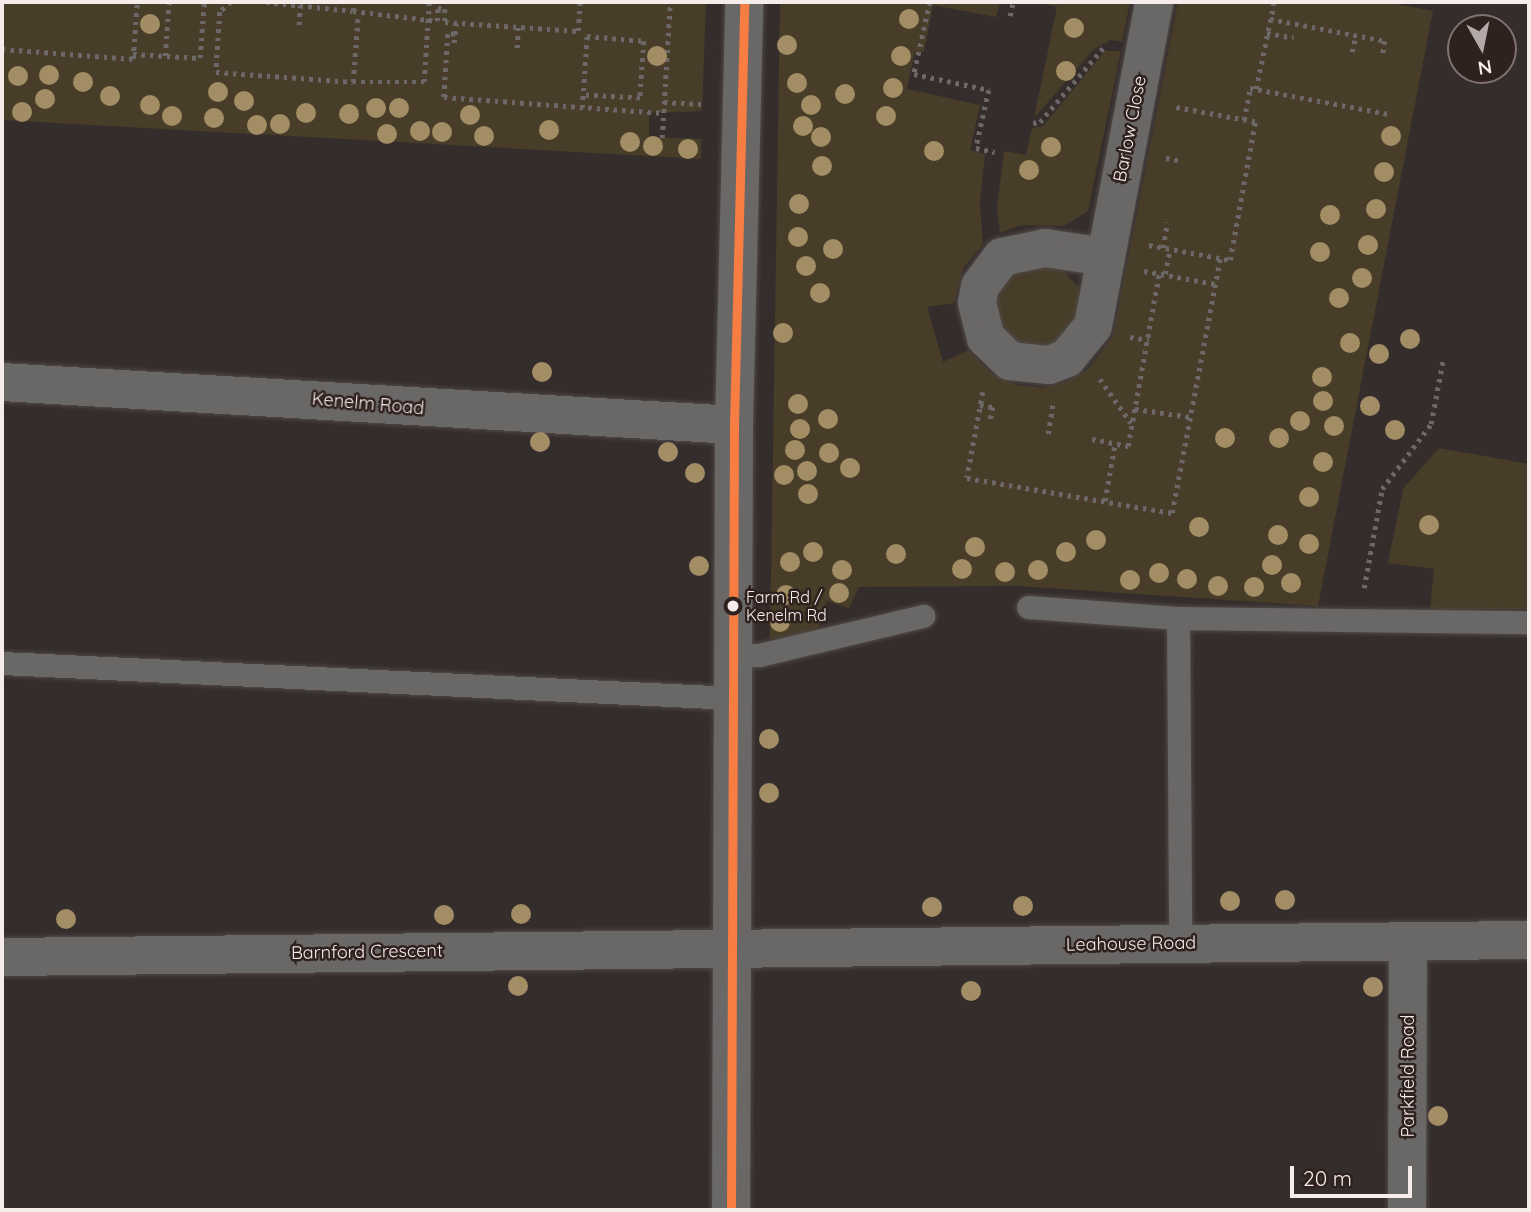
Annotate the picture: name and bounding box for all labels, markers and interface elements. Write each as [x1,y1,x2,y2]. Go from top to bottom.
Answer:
north arrow [1447,14,1517,84]
text: N [1476,55,1494,81]
street label: Barlow Close [1109,74,1151,184]
street label: Kenelm Road [311,388,425,420]
place label: Farm Rd / Kenelm Rd [746,587,827,625]
marker: Farm Rd / Kenelm Rd [726,599,740,613]
street label: Leahouse Road [1066,932,1196,956]
street label: Barnford Crescent [291,940,443,964]
street label: Parkfield Road [1397,1014,1419,1138]
scale bar [1293,1152,1416,1196]
text: 20 m [1303,1165,1352,1191]

